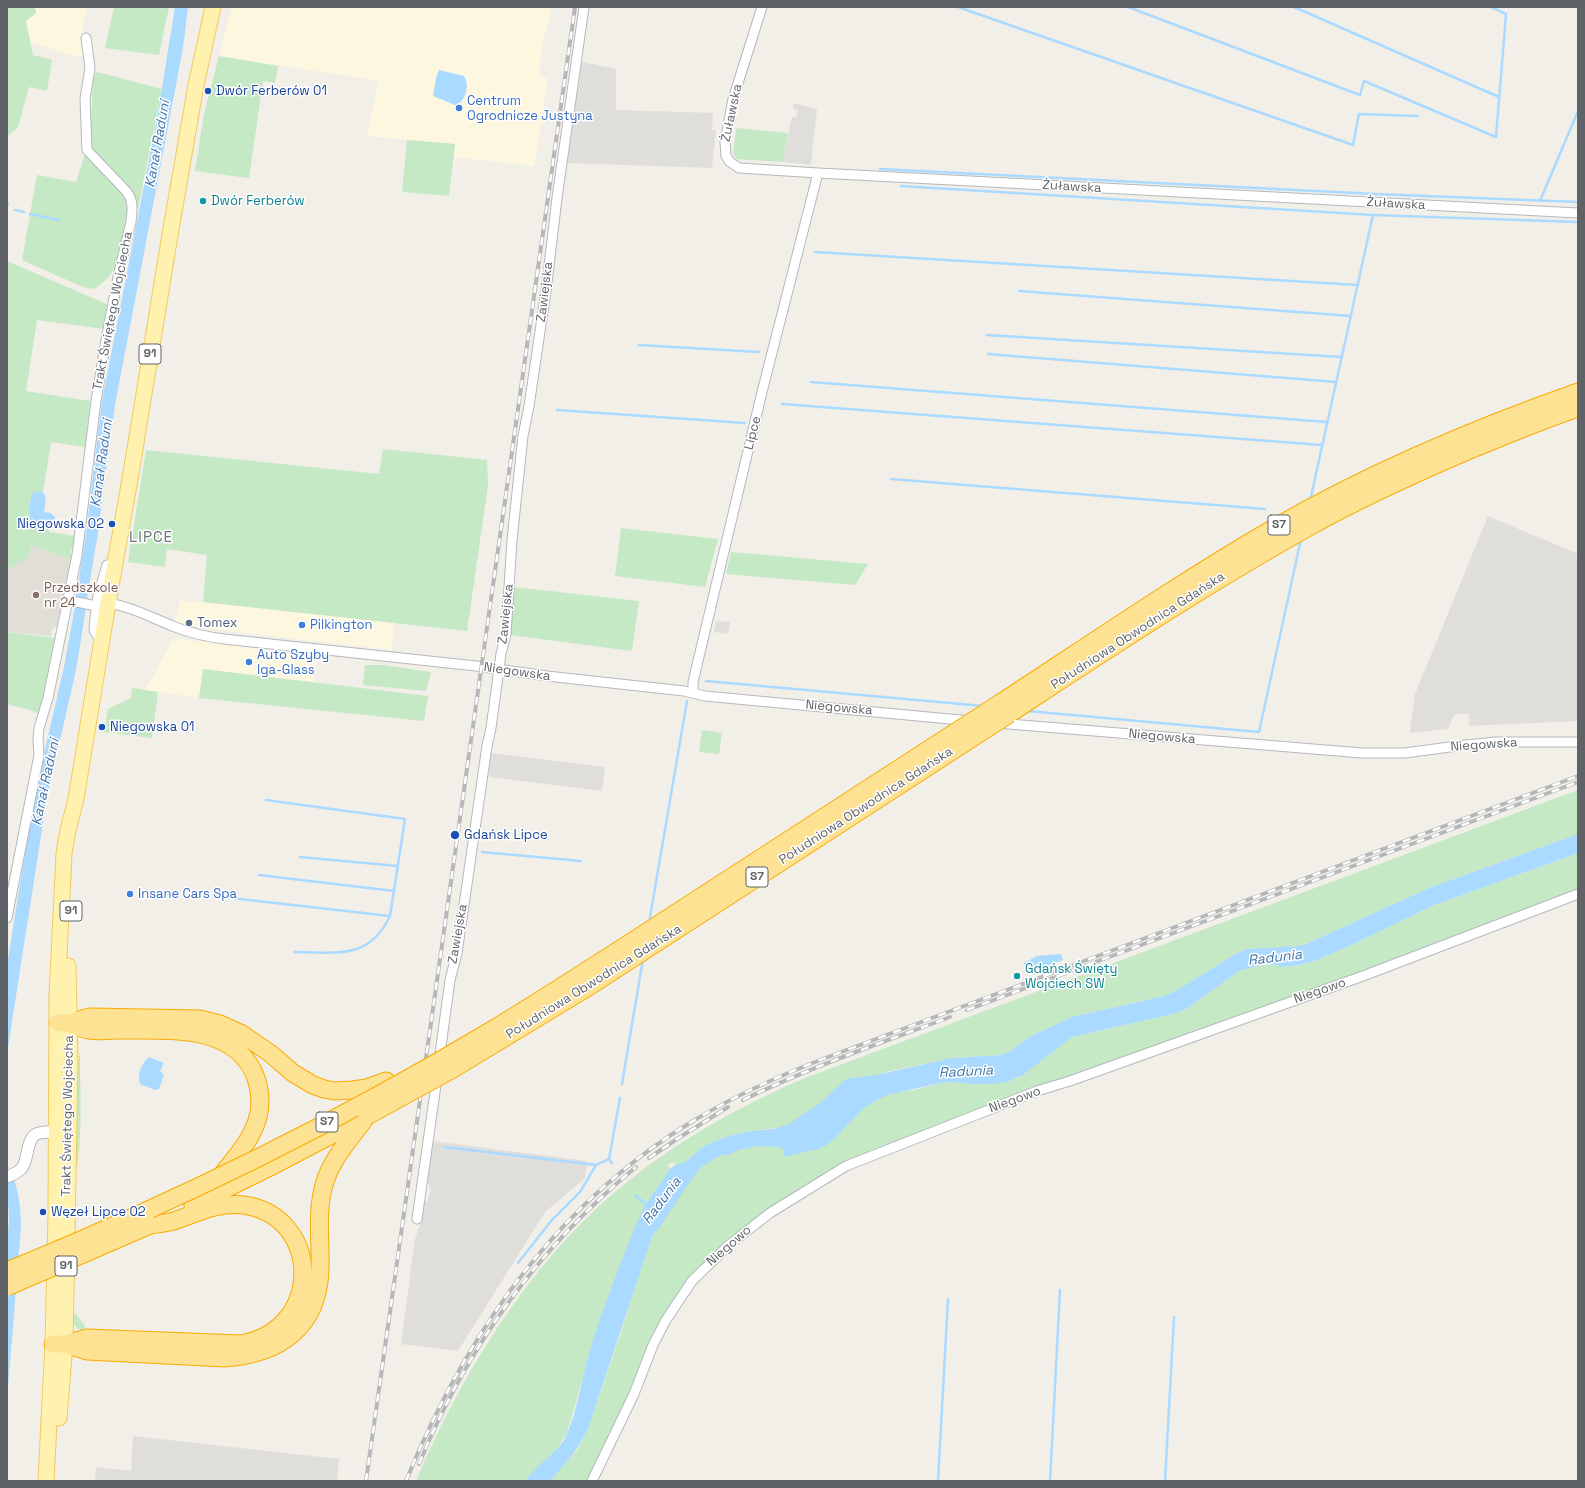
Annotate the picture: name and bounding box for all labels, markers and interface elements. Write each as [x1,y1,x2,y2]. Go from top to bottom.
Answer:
street label: Żuławska [718,82,746,144]
place label: Dwór Ferberów 01 [216,83,327,99]
marker: Dwór Ferberów 01 [203,86,213,96]
place label: Centrum Ogrodnicze Justyna [467,93,593,124]
water label: Kanał Raduni [142,99,174,189]
marker: Centrum Ogrodnicze Justyna [454,103,464,113]
street label: Żuławska [1042,178,1102,196]
place label: Dwór Ferberów [211,193,305,209]
street label: Żuławska [1366,195,1426,213]
marker: Dwór Ferberów [198,196,208,206]
street label: Trakt Świętego Wojciecha [90,230,136,392]
street label: Zawiejska [534,261,556,323]
road number: 91 [139,344,161,364]
street label: Lipce [741,415,765,451]
water label: Kanał Raduni [88,418,116,508]
road number: S7 [1268,515,1290,535]
place label: Niegowska 02 [17,516,104,532]
marker: Niegowska 02 [107,519,117,529]
district label: LIPCE [129,529,173,547]
street label: Południowa Obwodnica Gdańska [1048,569,1228,693]
place label: Przedszkole nr 24 [44,580,118,611]
street label: Zawiejska [495,583,517,645]
marker: Przedszkole nr 24 [31,590,41,600]
place label: Tomex [197,615,238,631]
place label: Pilkington [310,617,372,633]
marker: Tomex [184,618,194,628]
marker: Pilkington [297,620,307,630]
place label: Auto Szyby Iga-Glass [257,647,329,678]
marker: Auto Szyby Iga-Glass [244,657,254,667]
street label: Niegowska [483,660,551,684]
street label: Niegowska [805,697,873,719]
place label: Niegowska 01 [110,719,194,735]
marker: Niegowska 01 [97,722,107,732]
street label: Niegowska [1128,726,1196,748]
street label: Niegowska [1450,735,1518,755]
water label: Kanał Raduni [29,737,63,827]
street label: Południowa Obwodnica Gdańska [776,744,956,868]
place label: Gdańsk Lipce [464,827,548,843]
marker: Gdańsk Lipce [449,829,461,841]
road number: S7 [746,867,768,887]
place label: Insane Cars Spa [138,886,237,902]
marker: Insane Cars Spa [125,889,135,899]
road number: 91 [60,901,82,921]
street label: Zawiejska [445,903,471,965]
street label: Południowa Obwodnica Gdańska [503,921,685,1043]
water label: Radunia [1247,946,1303,970]
place label: Gdańsk Święty Wojciech SW [1025,961,1118,992]
marker: Gdańsk Święty Wojciech SW [1012,971,1022,981]
street label: Niegowo [1292,975,1348,1007]
street label: Trakt Świętego Wojciecha [59,1035,77,1197]
water label: Radunia [938,1062,994,1082]
street label: Niegowo [987,1083,1043,1117]
road number: S7 [316,1112,338,1132]
water label: Radunia [639,1174,685,1228]
place label: Węzeł Lipce 02 [51,1204,146,1220]
marker: Węzeł Lipce 02 [38,1207,48,1217]
street label: Niegowo [703,1222,755,1270]
road number: 91 [55,1256,77,1276]

